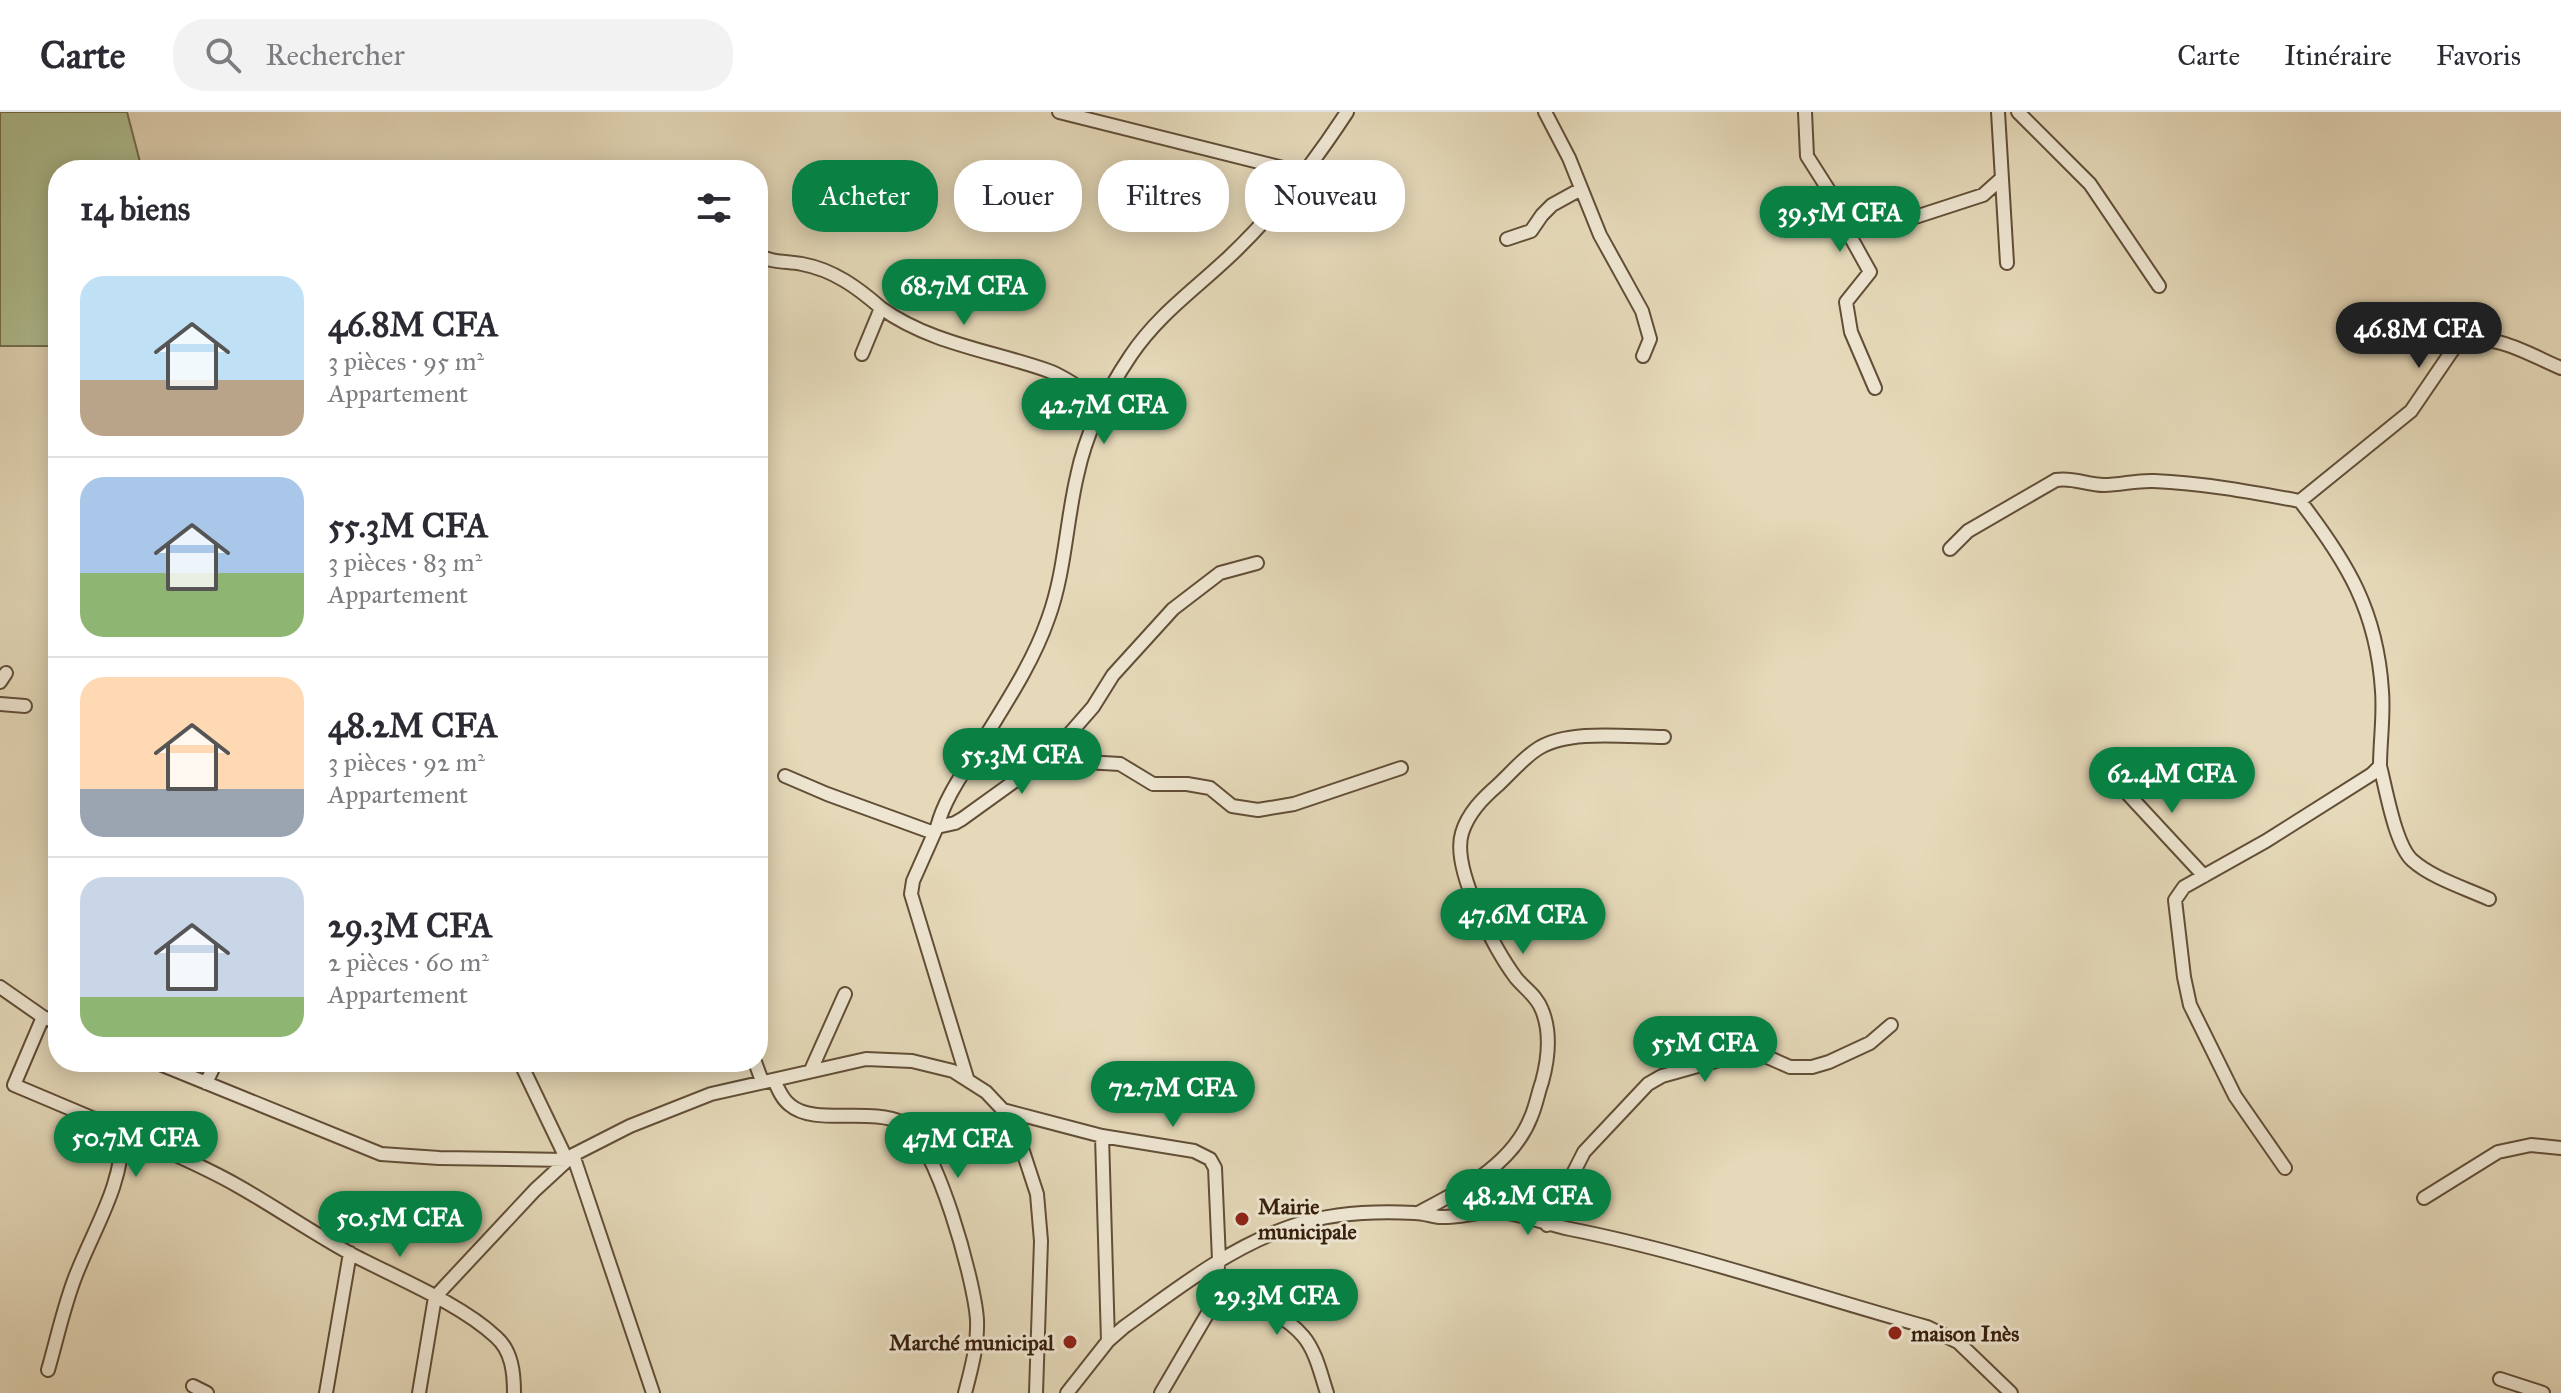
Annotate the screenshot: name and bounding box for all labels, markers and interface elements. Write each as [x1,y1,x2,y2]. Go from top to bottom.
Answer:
search box [173,19,733,91]
text: Carte [40,32,125,78]
icon: search [201,33,245,77]
text: Rechercher [265,37,405,73]
text: Carte [2177,38,2240,73]
text: Itinéraire [2284,38,2392,73]
text: Favoris [2436,38,2521,73]
chip: Acheter [792,160,938,232]
chip: Louer [954,160,1082,232]
chip: Filtres [1098,160,1229,232]
chip: Nouveau [1245,160,1405,232]
icon: filters [692,186,736,230]
pin: 39.5M CFA [1748,186,1932,254]
text: 14 biens [80,188,190,229]
text: 39.5M CFA [1778,196,1902,228]
pin: 68.7M CFA [872,259,1056,327]
text: 68.7M CFA [900,269,1028,301]
pin: 46.8M CFA [2327,302,2511,370]
text: 46.8M CFA [328,304,499,345]
icon: home [144,308,240,404]
text: 46.8M CFA [2354,312,2484,344]
text: 3 pièces · 95 m² [328,345,484,377]
text: Appartement [328,377,468,409]
pin: 42.7M CFA [1012,378,1196,446]
text: 42.7M CFA [1040,388,1168,420]
text: 55.3M CFA [328,505,488,546]
icon: home [144,509,240,605]
text: 3 pièces · 83 m² [328,546,482,578]
text: Appartement [328,578,468,610]
text: 48.2M CFA [328,705,498,746]
icon: home [144,709,240,805]
pin: 55.3M CFA [930,728,1114,796]
text: 55.3M CFA [961,738,1083,770]
text: 3 pièces · 92 m² [328,746,485,778]
pin: 62.4M CFA [2080,747,2264,815]
text: 62.4M CFA [2107,757,2237,789]
text: Appartement [328,778,468,810]
pin: 47.6M CFA [1431,888,1615,956]
text: 47.6M CFA [1459,898,1587,930]
text: 29.3M CFA [328,905,493,946]
icon: home [144,909,240,1005]
text: 2 pièces · 60 m² [328,946,489,978]
text: Appartement [328,978,468,1010]
pin: 55M CFA [1631,1016,1779,1084]
text: 55M CFA [1651,1026,1759,1058]
pin: 72.7M CFA [1081,1061,1265,1129]
text: 72.7M CFA [1109,1071,1237,1103]
pin: 50.7M CFA [44,1111,228,1179]
pin: 47M CFA [884,1112,1032,1180]
text: 50.7M CFA [72,1121,200,1153]
text: 47M CFA [903,1122,1013,1154]
pin: 48.2M CFA [1436,1169,1620,1237]
text: 48.2M CFA [1463,1179,1593,1211]
pin: 50.5M CFA [308,1191,492,1259]
place label: Mairie municipale [1257,1193,1357,1245]
text: 50.5M CFA [336,1201,464,1233]
marker: Mairie municipale [1233,1210,1251,1228]
pin: 29.3M CFA [1185,1269,1369,1337]
text: 29.3M CFA [1214,1279,1340,1311]
place label: maison Inès [1910,1320,2019,1347]
marker: maison Inès [1886,1324,1904,1342]
place label: Marché municipal [889,1329,1055,1356]
marker: Marché municipal [1061,1333,1079,1351]

